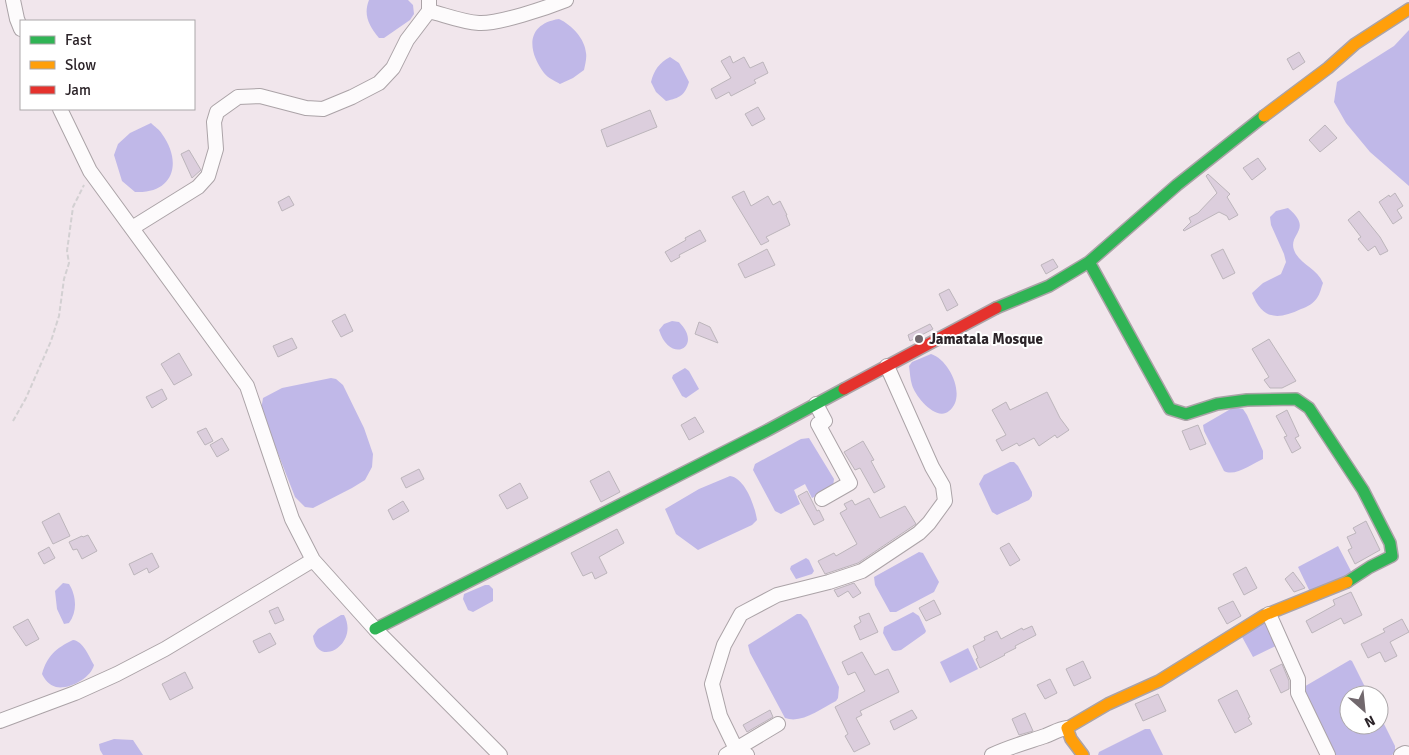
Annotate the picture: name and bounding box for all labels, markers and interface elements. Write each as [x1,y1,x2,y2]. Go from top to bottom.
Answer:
legend [20,20,195,110]
text: Fast [65,31,92,49]
text: Slow [65,56,96,74]
text: Jam [65,81,91,99]
place label: Jamatala Mosque [929,330,1043,348]
marker: Jamatala Mosque [913,333,925,345]
north arrow [1339,685,1389,735]
text: N [1361,711,1378,731]

